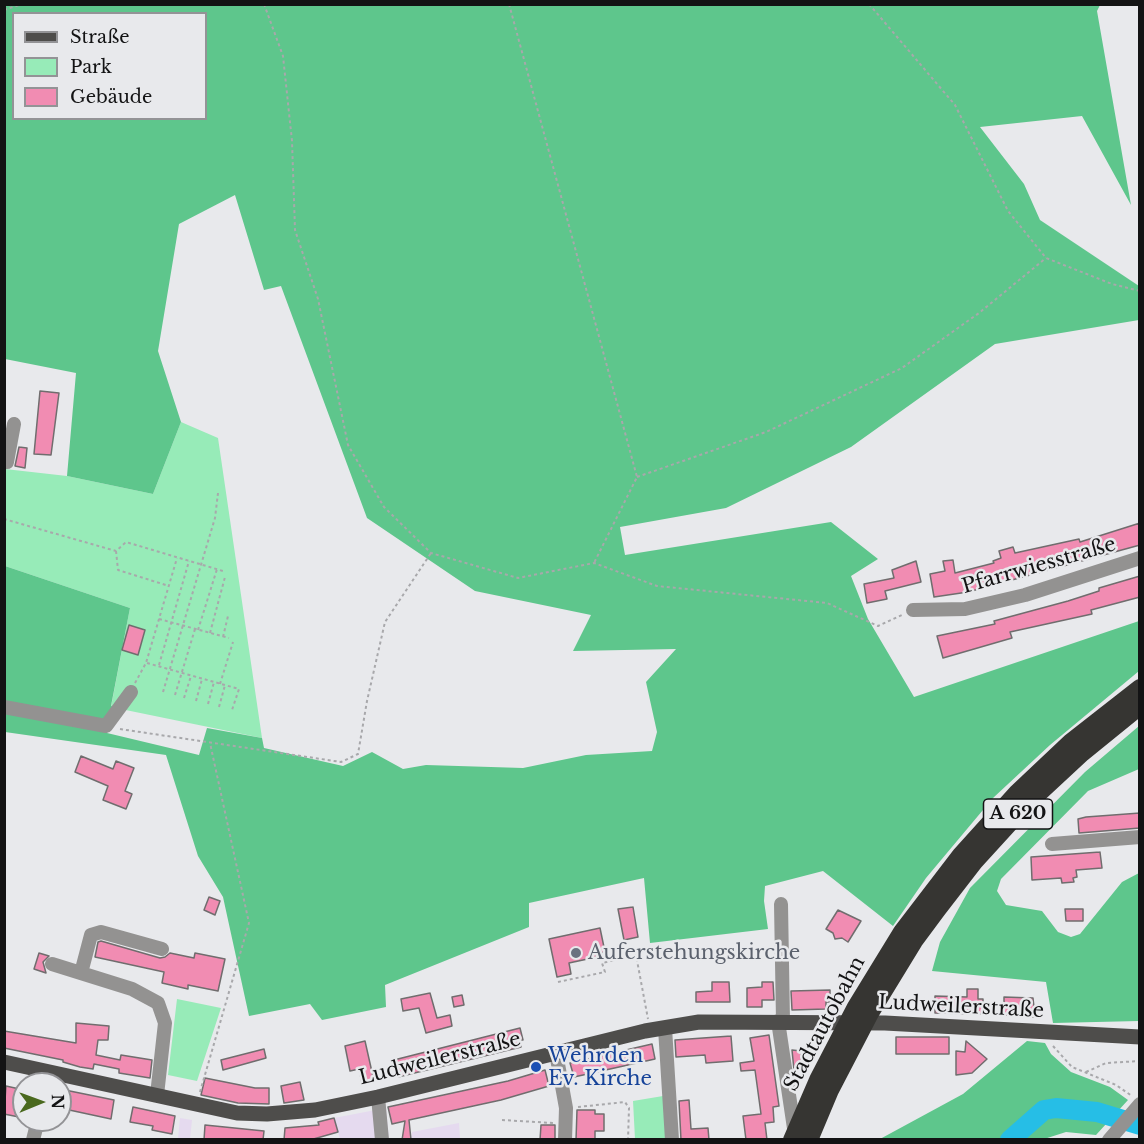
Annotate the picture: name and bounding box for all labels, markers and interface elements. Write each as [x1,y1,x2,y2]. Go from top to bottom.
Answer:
legend [12,12,207,120]
text: Straße [70,26,130,48]
text: Park [70,56,112,78]
text: Gebäude [70,86,152,108]
street label: Pfarrwiesstraße [959,533,1119,599]
road number: A 620 [984,799,1052,829]
place label: Auferstehungskirche [588,941,800,965]
marker: Auferstehungskirche [569,946,583,960]
street label: Stadtautobahn [779,952,871,1096]
street label: Ludweilerstraße [877,991,1045,1023]
street label: Ludweilerstraße [356,1027,524,1091]
place label: Wehrden Ev. Kirche [548,1044,652,1091]
marker: Wehrden Ev. Kirche [529,1060,543,1074]
north arrow [12,1072,72,1132]
text: N [48,1094,68,1109]

